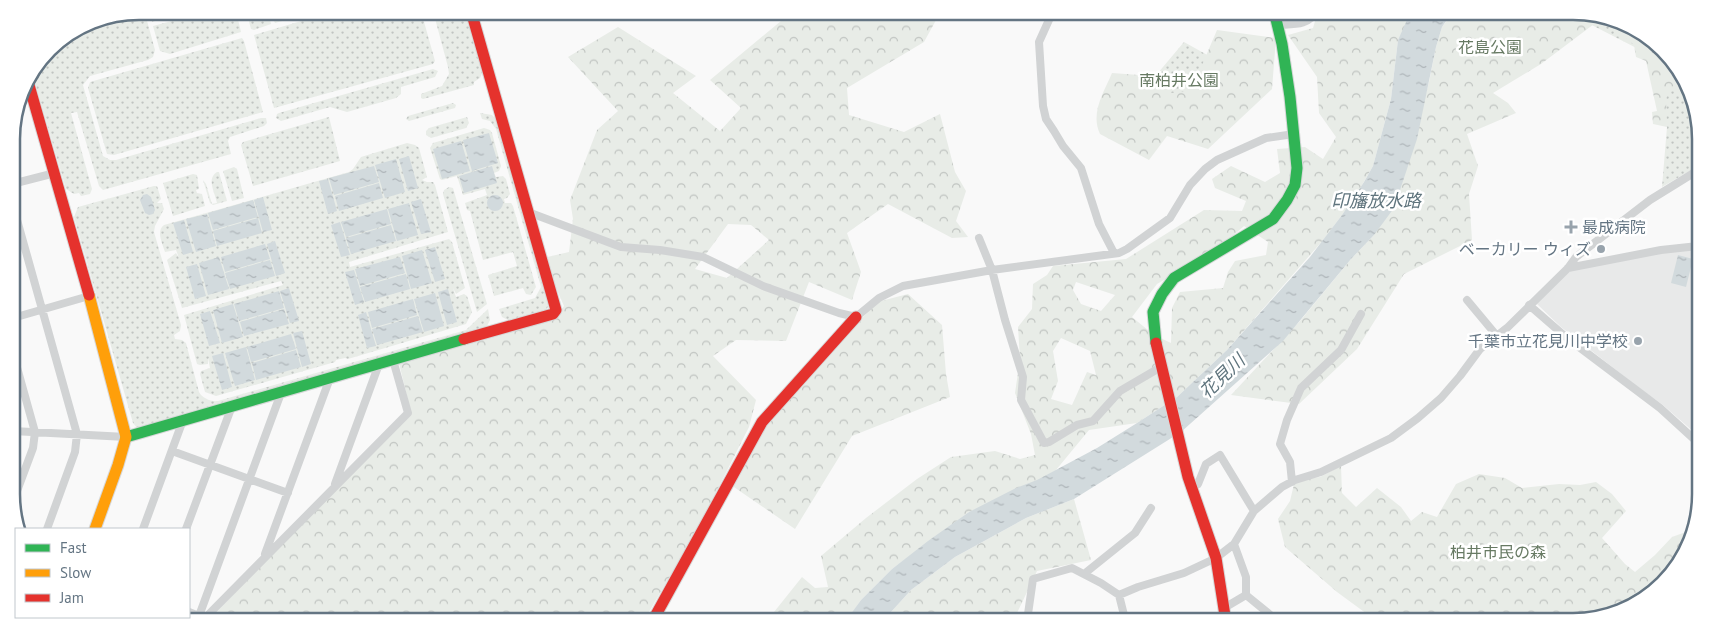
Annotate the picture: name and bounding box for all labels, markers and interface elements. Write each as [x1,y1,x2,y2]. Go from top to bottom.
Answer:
park label: 花島公園 [1458,37,1522,57]
park label: 南柏井公園 [1139,70,1219,90]
water label: 印旛放水路 [1331,189,1423,212]
place label: 最成病院 [1582,217,1646,237]
marker: 最成病院 [1564,220,1578,234]
place label: ベーカリー ウィズ [1459,239,1591,259]
marker: ベーカリー ウィズ [1595,243,1607,255]
place label: 千葉市立花見川中学校 [1468,331,1628,351]
marker: 千葉市立花見川中学校 [1632,335,1644,347]
water label: 花見川 [1195,348,1251,403]
legend [15,528,190,618]
text: Fast [60,538,87,557]
park label: 柏井市民の森 [1450,542,1546,562]
text: Slow [60,563,91,582]
text: Jam [59,588,84,607]

